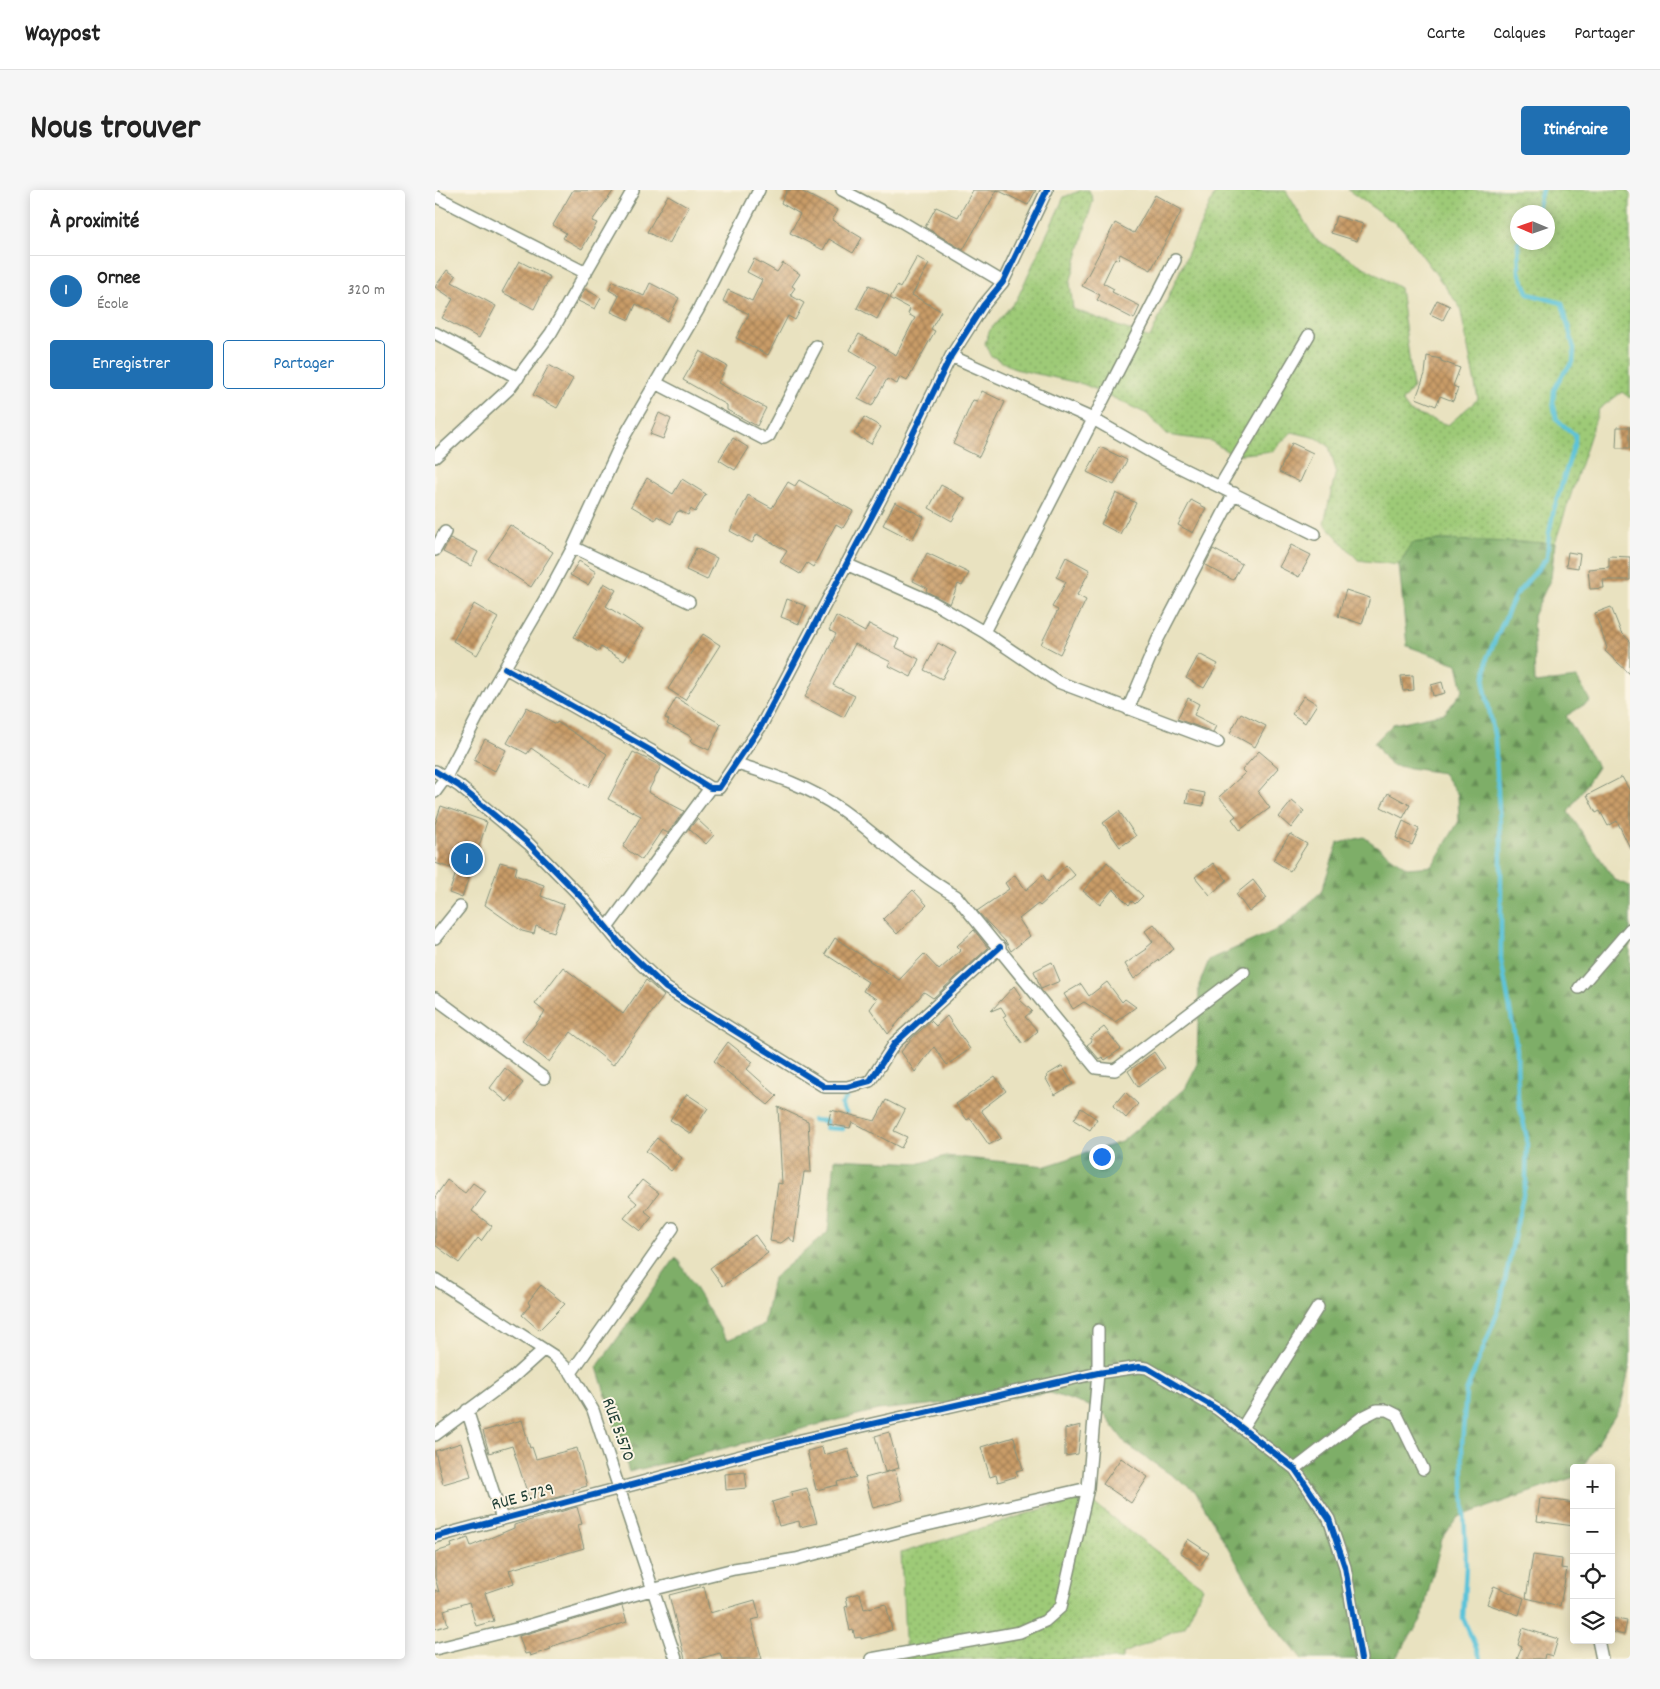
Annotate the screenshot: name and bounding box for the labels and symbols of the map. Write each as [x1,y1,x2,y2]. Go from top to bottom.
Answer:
north arrow [1510,205,1555,250]
pin: 1 [451,840,483,878]
your location [1089,1144,1115,1170]
street label: RUE 5.570 [594,1395,640,1465]
street label: RUE 5.729 [489,1478,557,1518]

